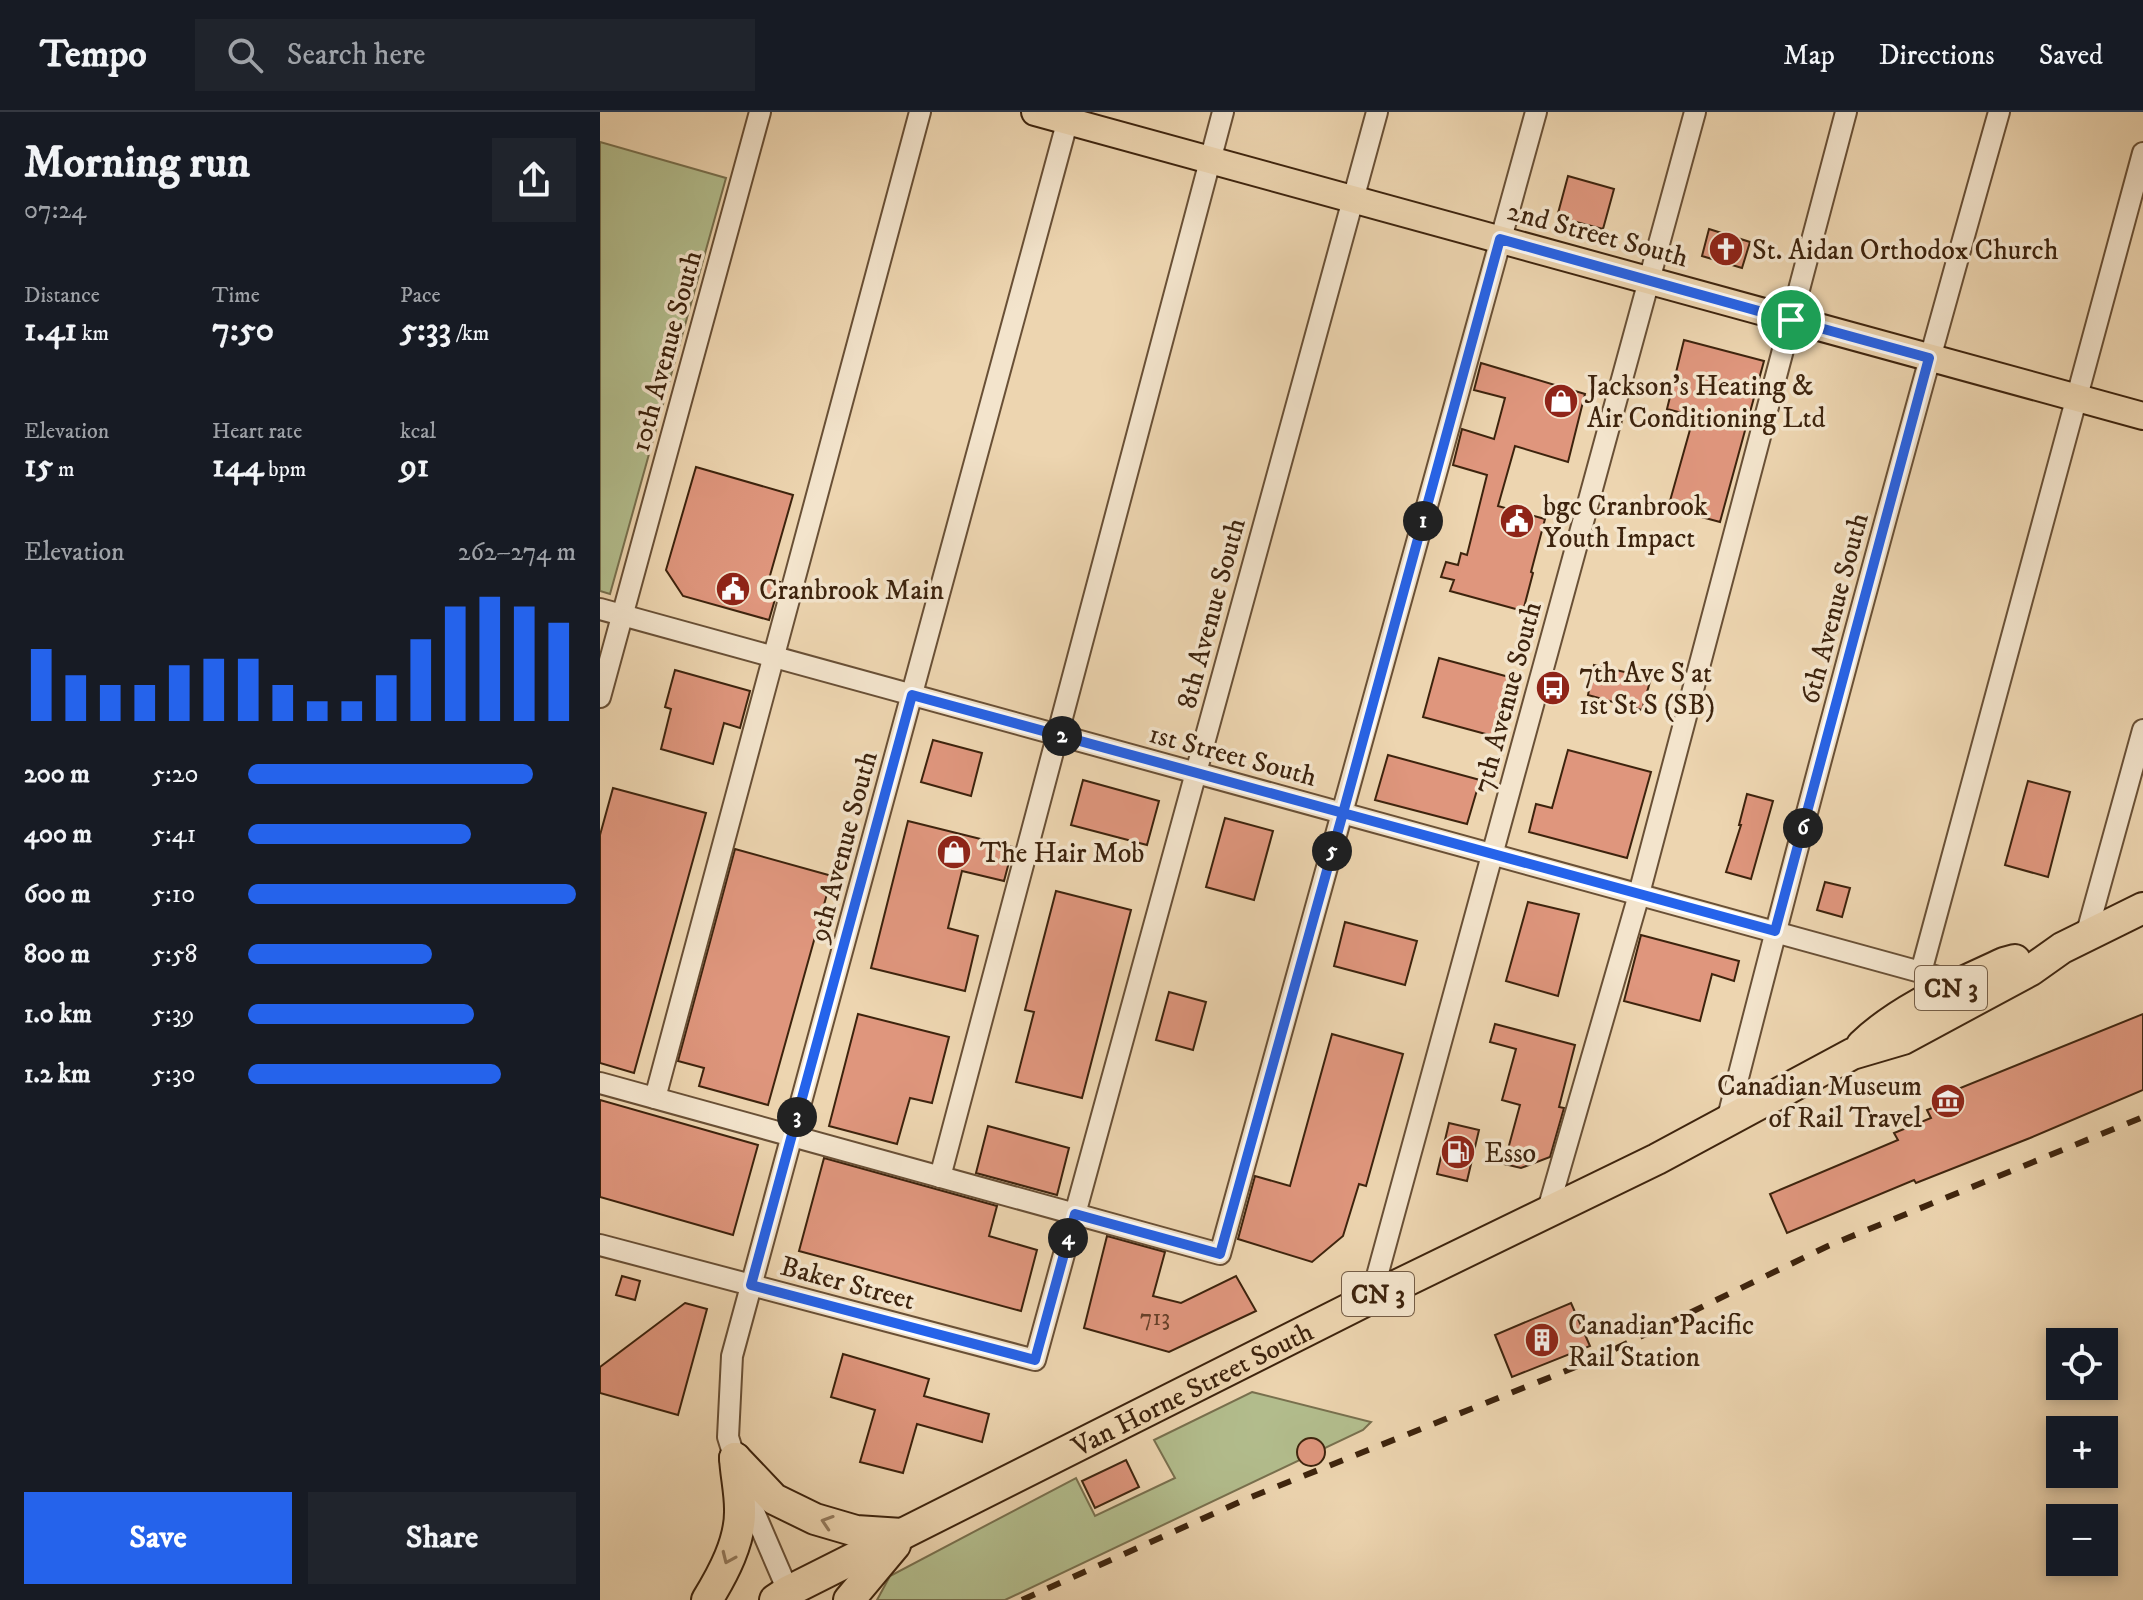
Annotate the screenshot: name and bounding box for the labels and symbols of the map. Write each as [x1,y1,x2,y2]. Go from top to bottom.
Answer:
street label: 2nd Street South [1503,193,1692,276]
church icon: St. Aidan Orthodox Church [1707,230,1745,268]
place label: St. Aidan Orthodox Church [1752,233,2059,268]
street label: 10th Avenue South [623,247,710,456]
pin [1757,286,1825,354]
place label: Jackson’s Heating & Air Conditioning Ltd [1584,369,1825,436]
shop icon: Jackson’s Heating & Air Conditioning Ltd [1542,382,1580,420]
place label: bgc Cranbrook Youth Impact [1543,489,1708,556]
pin: 1 [1403,501,1443,541]
public building icon: bgc Cranbrook Youth Impact [1498,502,1536,540]
street label: 6th Avenue South [1792,509,1877,708]
street label: 8th Avenue South [1169,514,1254,713]
public building icon: Cranbrook Main [714,570,752,608]
place label: Cranbrook Main [759,573,945,608]
street label: 7th Avenue South [1465,598,1550,797]
place label: 7th Ave S at 1st St S (SB) [1579,656,1715,723]
bus stop icon: 7th Ave S at 1st St S (SB) [1534,669,1572,707]
pin: 2 [1042,716,1082,756]
street label: 1st Street South [1145,716,1321,795]
street label: 9th Avenue South [801,747,886,947]
pin: 6 [1783,808,1823,848]
pin: 5 [1312,831,1352,871]
shop icon: The Hair Mob [935,833,973,871]
place label: The Hair Mob [980,836,1144,871]
road number: CN 3 [1915,966,1987,1010]
place label: Canadian Museum of Rail Travel [1717,1069,1923,1136]
museum icon: Canadian Museum of Rail Travel [1929,1082,1967,1120]
pin: 3 [777,1097,817,1137]
fuel station icon: Esso [1439,1133,1477,1171]
place label: Esso [1484,1136,1536,1171]
pin: 4 [1048,1218,1088,1258]
street label: Baker Street [777,1249,919,1318]
road number: CN 3 [1342,1272,1414,1316]
house number: 713 [1140,1303,1170,1333]
place label: Canadian Pacific Rail Station [1568,1308,1754,1375]
street label: Van Horne Street South [1065,1314,1320,1465]
building icon: Canadian Pacific Rail Station [1523,1321,1561,1359]
one-way arrow [821,1515,834,1531]
one-way arrow [722,1550,738,1565]

